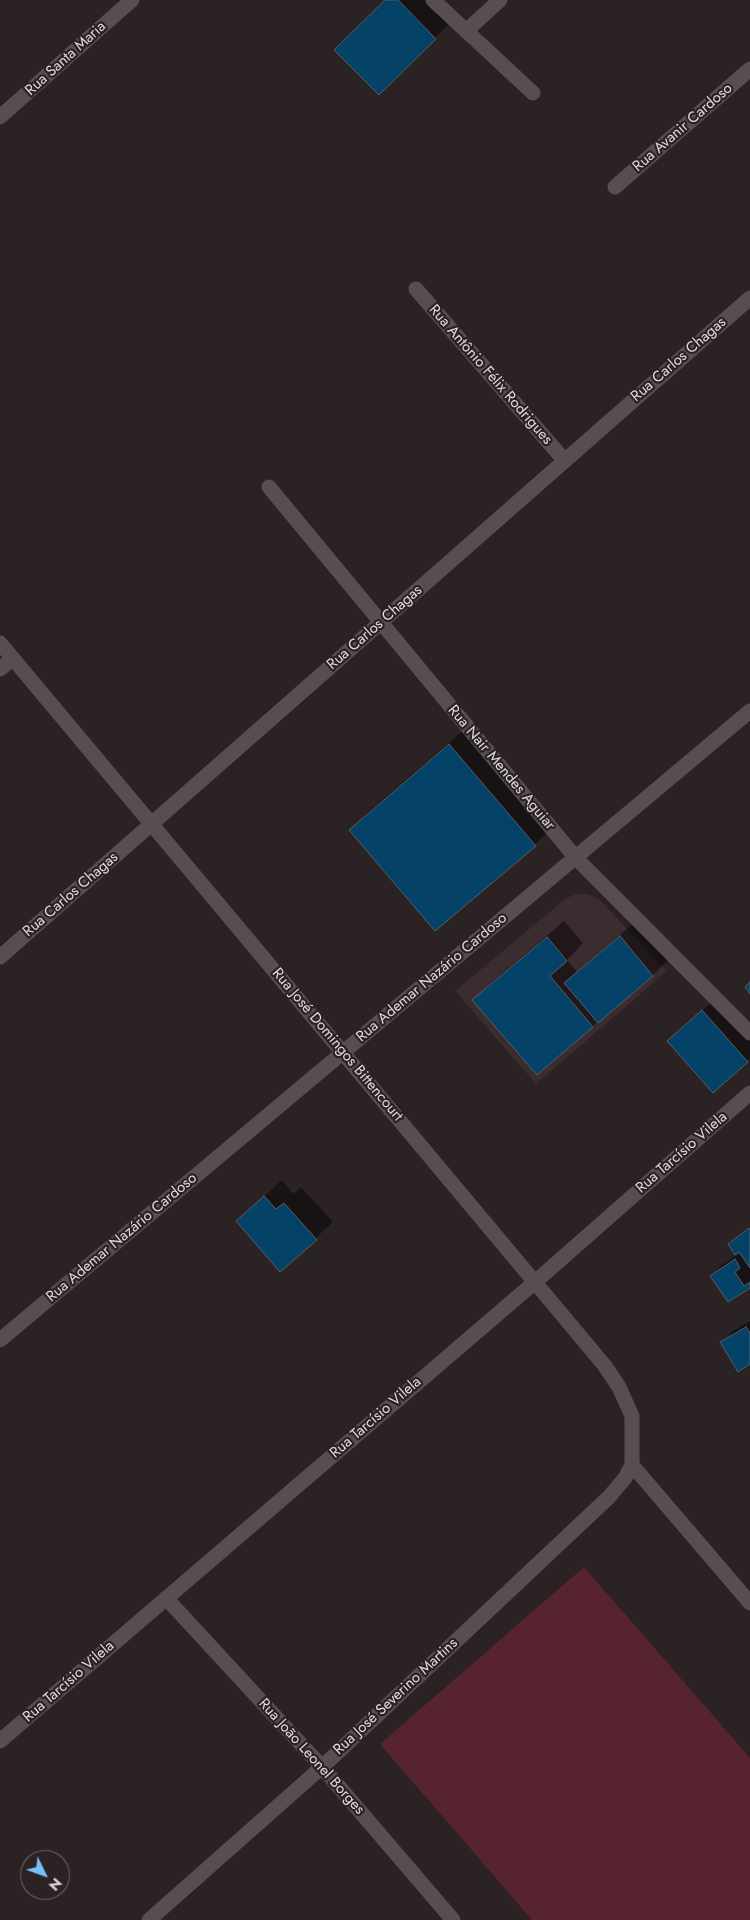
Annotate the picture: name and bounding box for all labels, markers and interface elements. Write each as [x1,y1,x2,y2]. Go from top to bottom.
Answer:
street label: Rua Santa Maria [22,18,110,100]
street label: Rua Avanir Cardoso [630,80,736,176]
street label: Rua Antônio Félix Rodrigues [424,301,556,449]
street label: Rua Carlos Chagas [628,314,730,406]
street label: Rua Carlos Chagas [324,582,426,674]
street label: Rua Nair Mendes Aguiar [443,702,559,834]
street label: Rua Carlos Chagas [20,849,122,941]
street label: Rua Ademar Nazário Cardoso [353,910,511,1046]
street label: Rua José Domingos Bittencourt [268,965,406,1125]
street label: Rua Tarcísio Vilela [633,1109,731,1197]
street label: Rua Ademar Nazário Cardoso [43,1170,201,1306]
street label: Rua Tarcísio Vilela [327,1374,425,1462]
street label: Rua José Severino Martins [330,1635,462,1759]
street label: Rua Tarcísio Vilela [20,1638,118,1726]
street label: Rua João Leonel Borges [254,1695,368,1819]
north arrow [20,1850,70,1900]
text: N [44,1874,67,1895]

